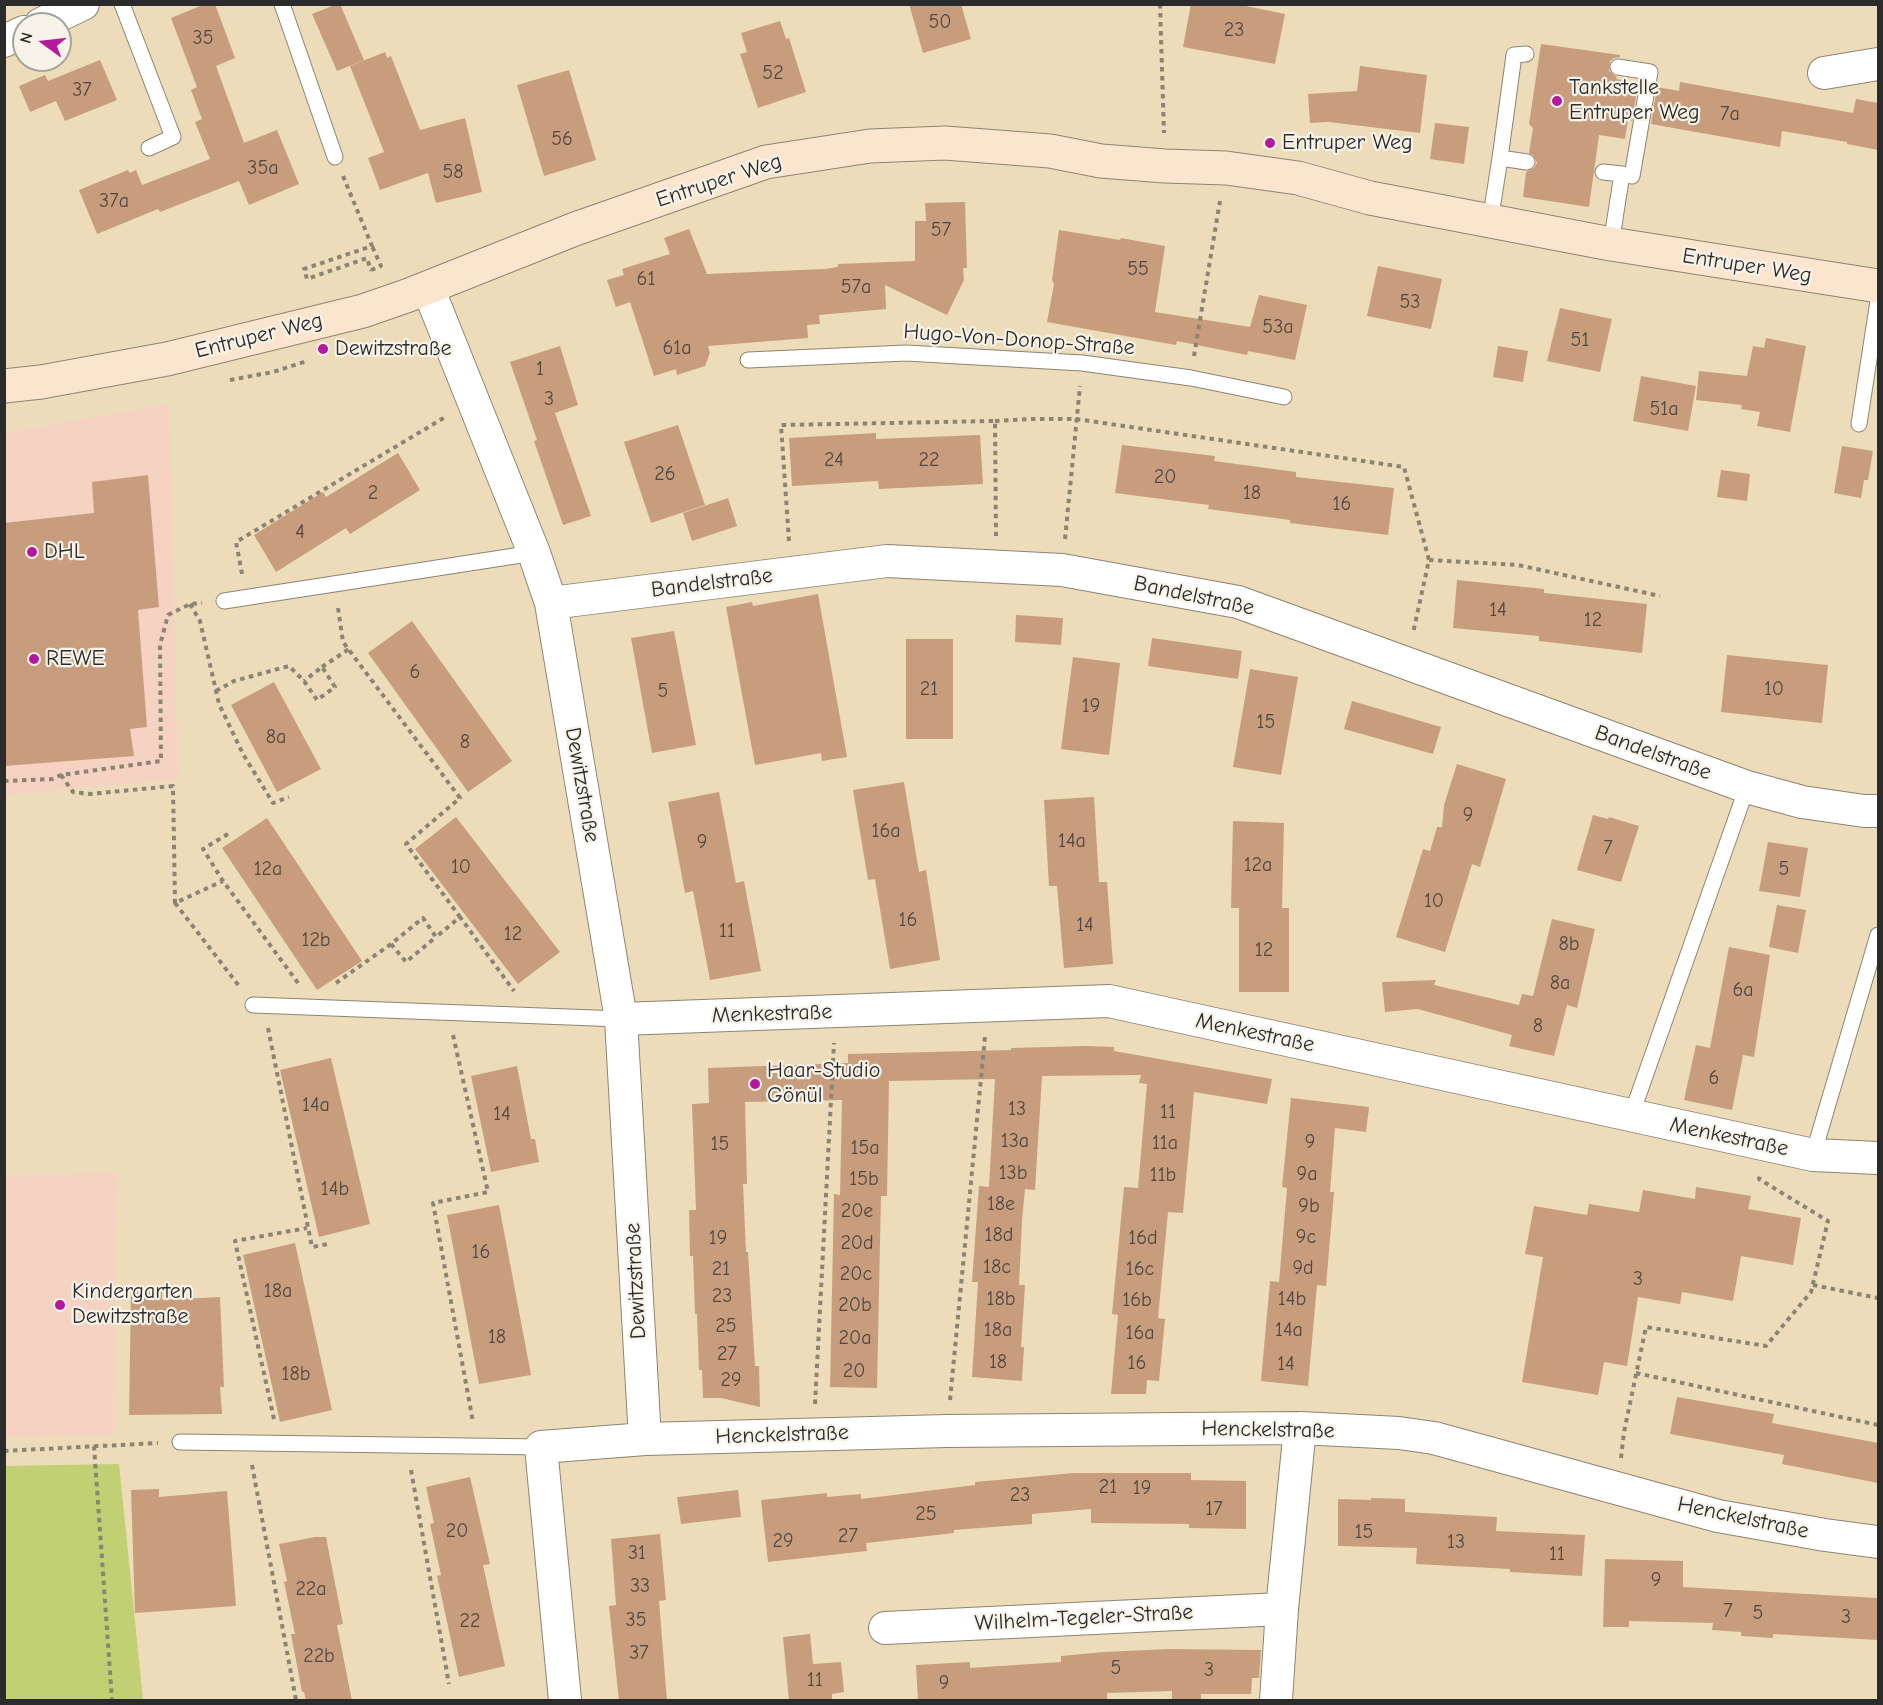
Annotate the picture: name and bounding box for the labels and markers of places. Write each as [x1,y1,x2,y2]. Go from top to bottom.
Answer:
place label: Tankstelle Entruper Weg [1569,75,1700,126]
marker: Tankstelle Entruper Weg [1550,94,1564,108]
place label: Entruper Weg [1282,130,1413,156]
marker: Entruper Weg [1263,136,1277,150]
place label: Dewitzstraße [335,336,452,362]
marker: Dewitzstraße [316,342,330,356]
place label: DHL [44,539,85,565]
marker: DHL [25,545,39,559]
place label: REWE [46,646,105,672]
marker: REWE [27,652,41,666]
place label: Haar-Studio Gönül [767,1058,880,1110]
marker: Haar-Studio Gönül [748,1077,762,1091]
place label: Kindergarten Dewitzstraße [72,1279,193,1330]
marker: Kindergarten Dewitzstraße [53,1298,67,1312]

